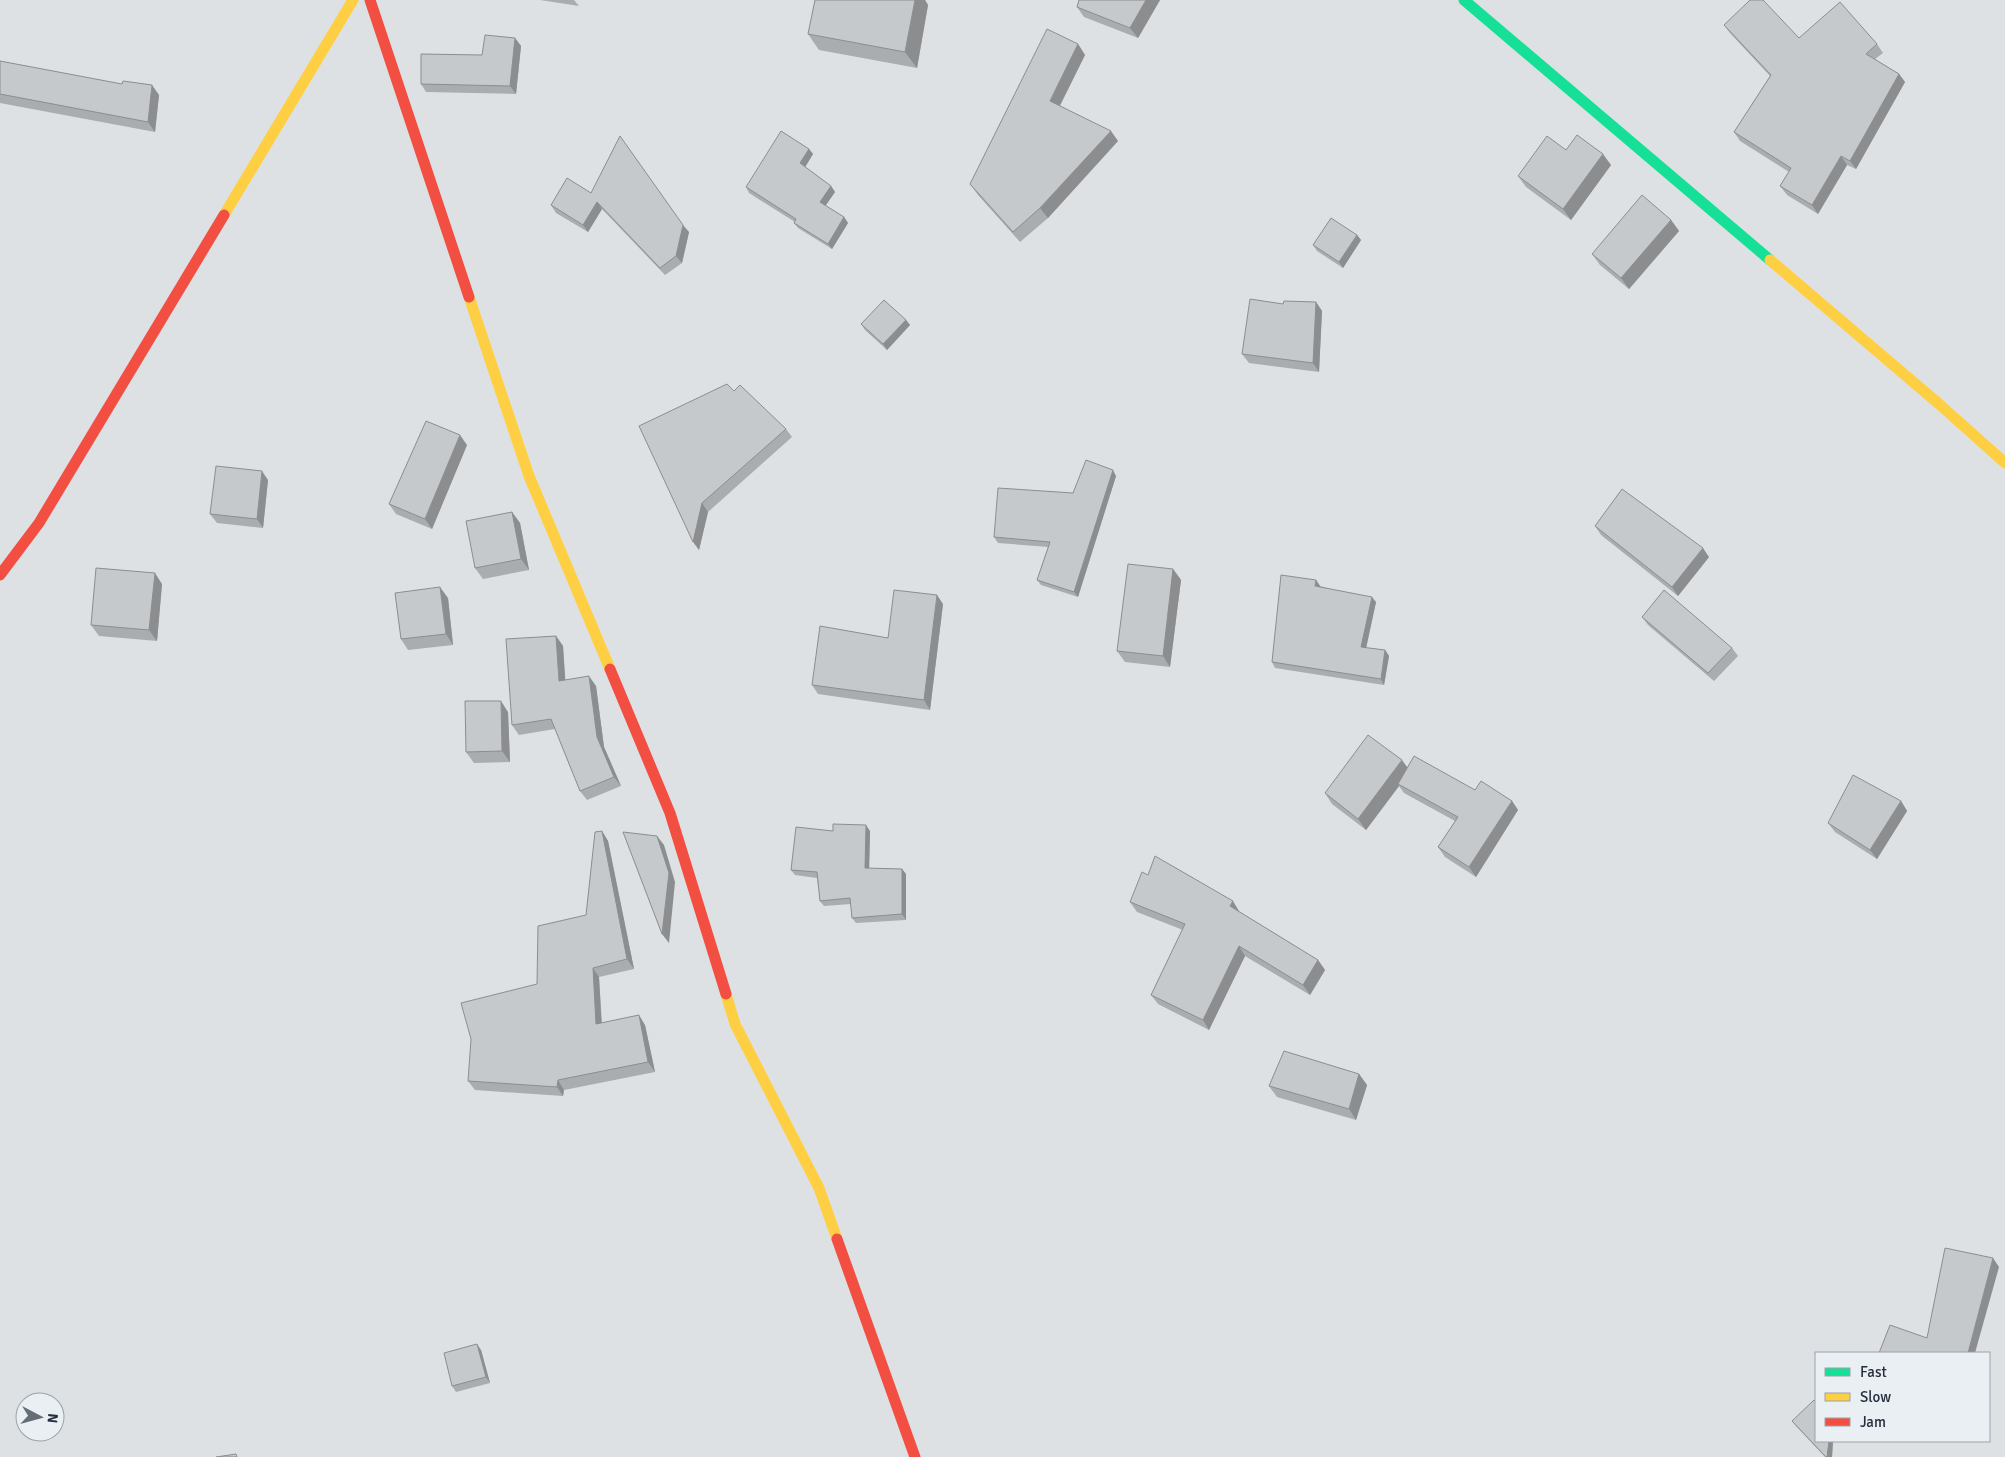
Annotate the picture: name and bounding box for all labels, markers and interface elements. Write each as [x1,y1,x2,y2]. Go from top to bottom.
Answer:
legend [1815,1352,1990,1442]
text: Fast [1860,1363,1887,1381]
text: Slow [1860,1388,1891,1406]
north arrow [15,1392,65,1442]
text: N [43,1413,61,1424]
text: Jam [1860,1413,1886,1431]

